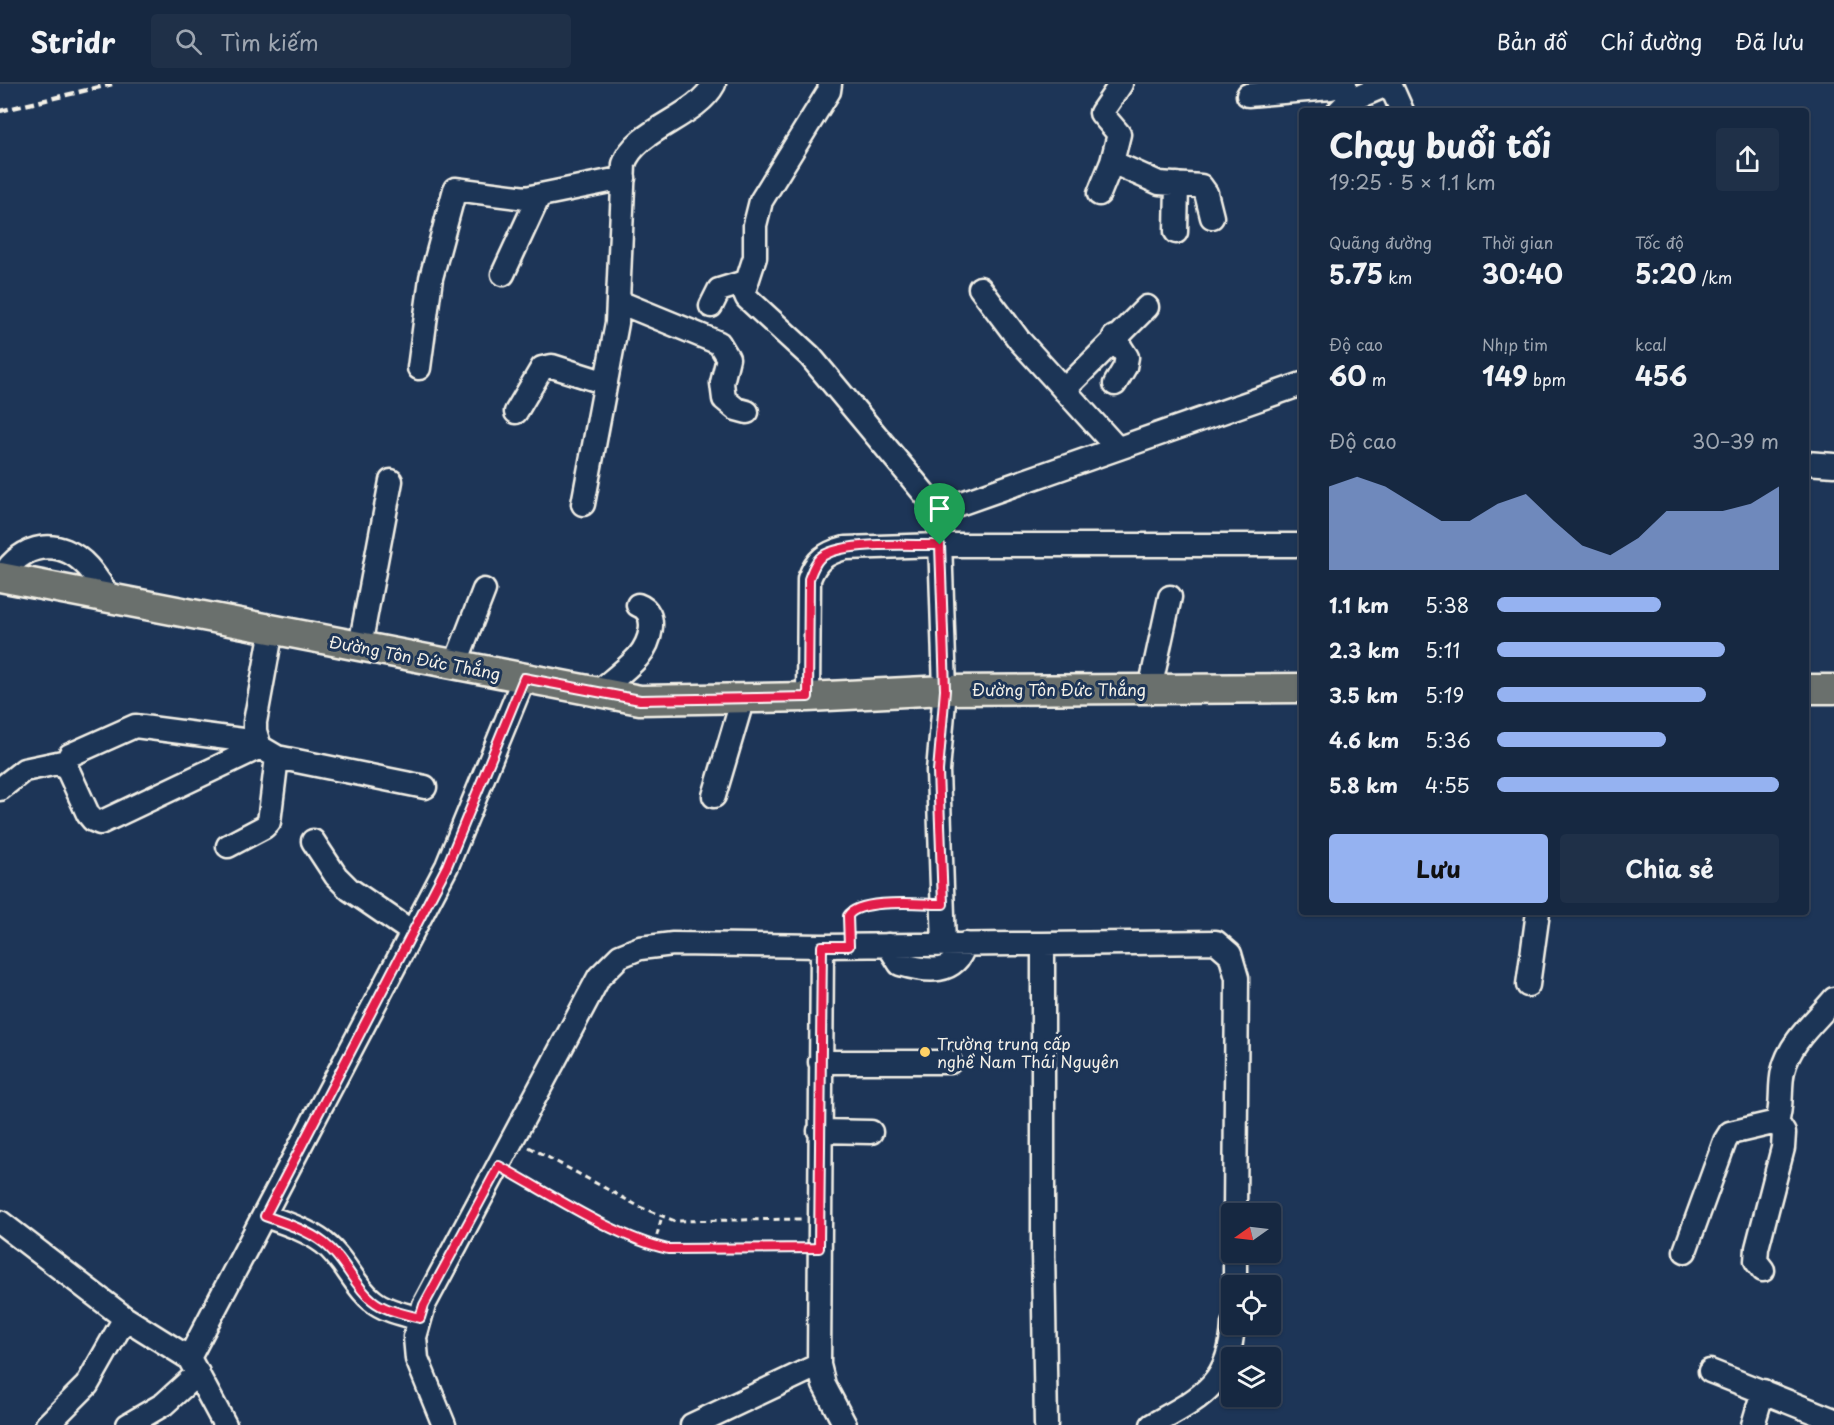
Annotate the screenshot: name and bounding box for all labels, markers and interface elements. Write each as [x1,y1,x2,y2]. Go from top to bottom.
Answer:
search box [151,14,571,68]
text: Stridr [30,20,115,63]
icon: search [172,25,205,58]
text: Tìm kiếm [220,25,319,58]
text: Bản đồ [1497,25,1567,57]
text: Chỉ đường [1600,25,1702,57]
text: Đã lưu [1735,25,1804,57]
text: Chạy buổi tối [1329,119,1551,169]
button: share [1716,128,1779,191]
text: 19:25 · 5 × 1.1 km [1329,167,1496,197]
text: Quãng đường [1329,230,1432,254]
text: Thời gian [1482,230,1553,254]
text: Tốc độ [1635,230,1684,254]
text: 5.75 [1329,254,1383,293]
text: 30:40 [1482,254,1563,293]
text: 5:20 [1635,254,1697,293]
text: km [1383,265,1412,289]
text: /km [1697,265,1732,289]
text: Độ cao [1329,332,1383,356]
text: Nhịp tim [1482,332,1548,356]
text: kcal [1635,332,1667,356]
text: 60 [1329,356,1367,395]
text: 149 [1482,356,1528,395]
text: 456 [1635,356,1687,395]
text: m [1367,367,1386,391]
text: bpm [1528,367,1566,391]
text: Độ cao [1329,426,1397,456]
text: 30–39 m [1692,426,1779,456]
pin [914,483,965,545]
icon: arrive [923,492,956,525]
text: 1.1 km [1329,590,1389,620]
text: 5:38 [1425,590,1469,620]
street label: Đường Tôn Đức Thắng [327,629,503,685]
text: 2.3 km [1329,635,1399,665]
text: 5:11 [1425,635,1460,665]
street label: Đường Tôn Đức Thắng [972,677,1146,701]
text: 3.5 km [1329,680,1398,710]
text: 5:19 [1425,680,1464,710]
text: 4.6 km [1329,725,1399,755]
text: 5:36 [1425,725,1471,755]
text: 5.8 km [1329,770,1398,800]
text: 4:55 [1425,770,1470,800]
button: Lưu [1329,834,1548,903]
button: Chia sẻ [1560,834,1779,903]
place label: Trường trung cấp nghề Nam Thái Nguyên [937,1031,1119,1073]
marker: Trường trung cấp nghề Nam Thái Nguyên [918,1045,932,1059]
north arrow [1221,1203,1281,1263]
map controls [1221,1203,1281,1407]
button: locate [1221,1275,1281,1335]
button: layers [1221,1347,1281,1407]

